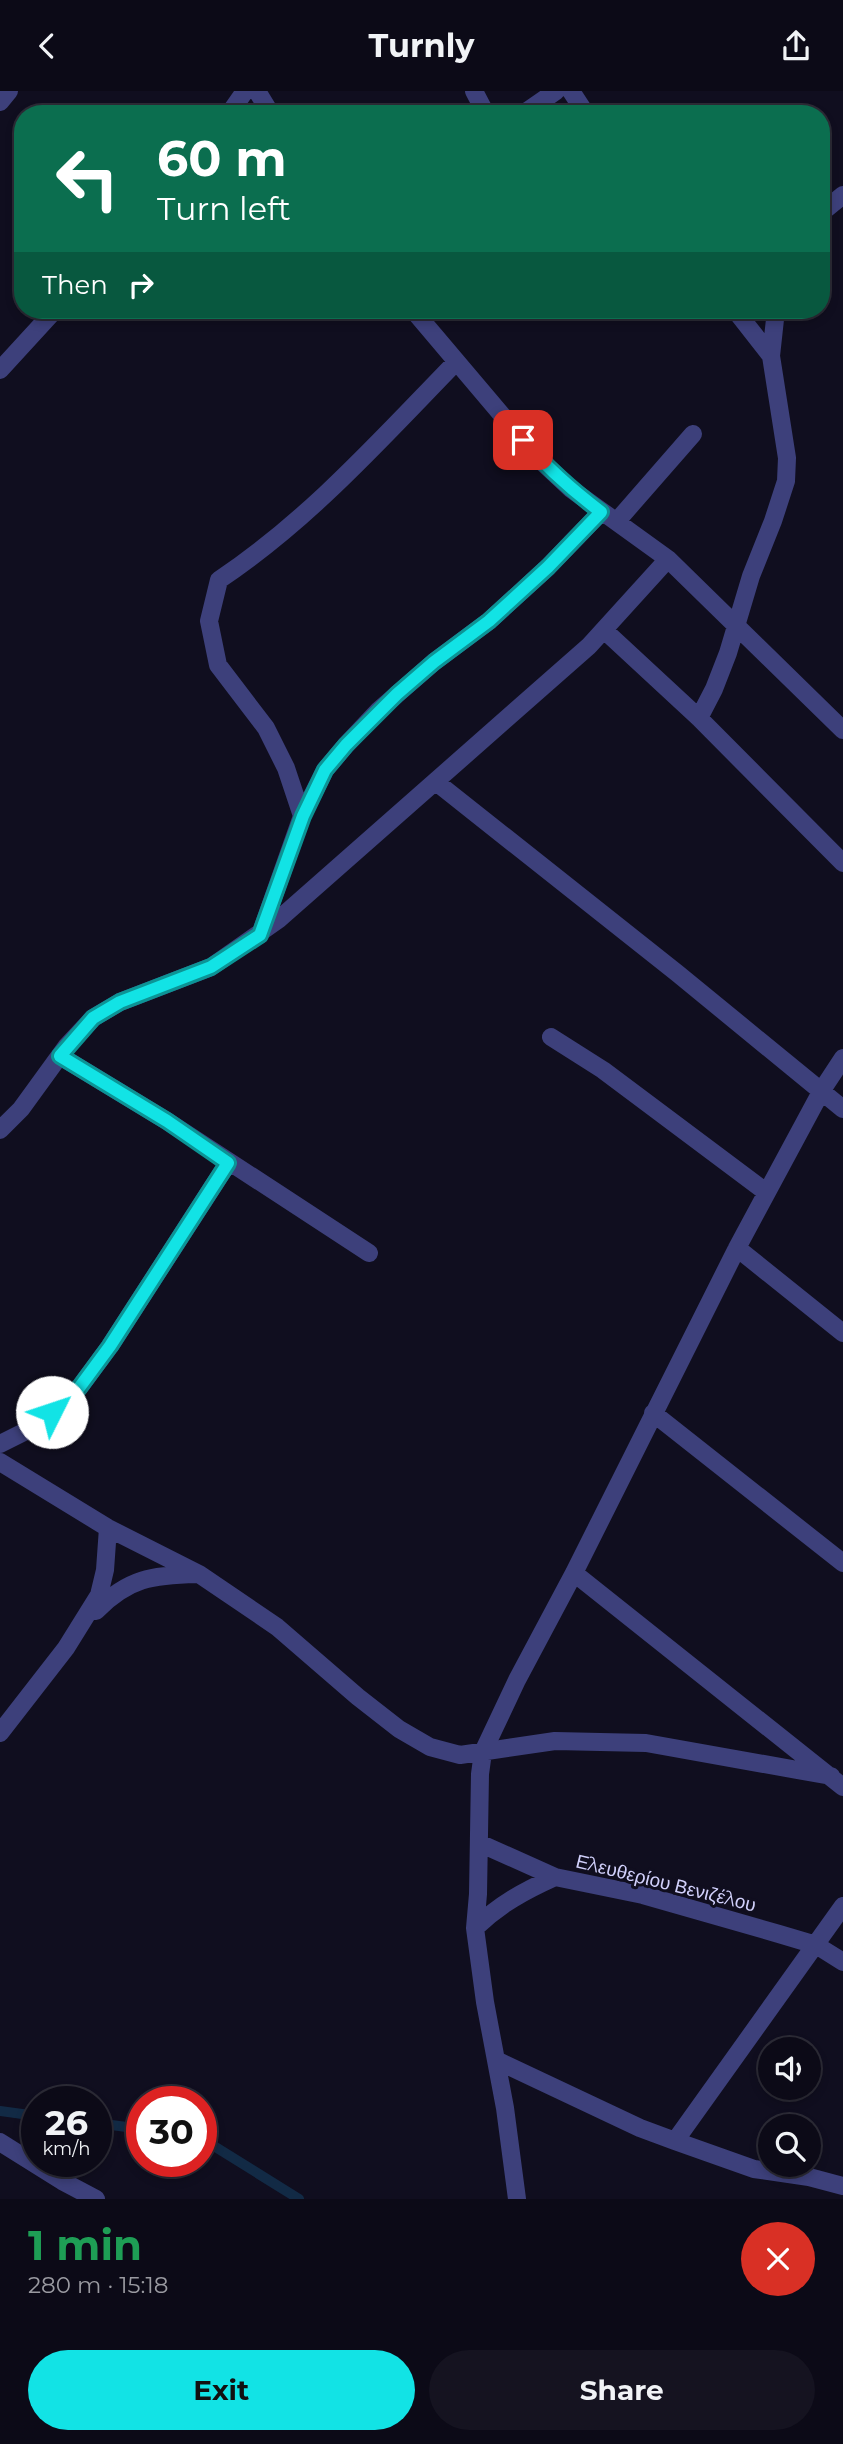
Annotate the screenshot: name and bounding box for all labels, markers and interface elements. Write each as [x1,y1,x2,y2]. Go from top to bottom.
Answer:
text: Turnly [369,26,474,65]
icon: back [28,27,66,65]
icon: share [777,27,815,65]
text: 60 m [157,129,287,188]
icon: left [42,133,133,224]
text: Turn left [157,189,291,228]
icon: right [122,266,160,304]
text: Then [42,269,108,301]
pin [493,410,553,470]
icon: arrive [504,421,542,459]
position arrow [15,1375,89,1449]
street label: Ελευθερίου Βενιζέλου [574,1849,758,1917]
map controls [758,2037,821,2177]
button: sound [758,2037,821,2100]
speed limit sign: 30 [126,2086,217,2177]
text: 26 [45,2101,88,2144]
button: search [758,2114,821,2177]
text: km/h [42,2138,91,2160]
text: 1 min [28,2219,142,2271]
button: close [741,2222,815,2296]
text: 280 m · 15:18 [28,2271,168,2299]
button: Exit [28,2350,415,2430]
button: Share [429,2350,815,2430]

